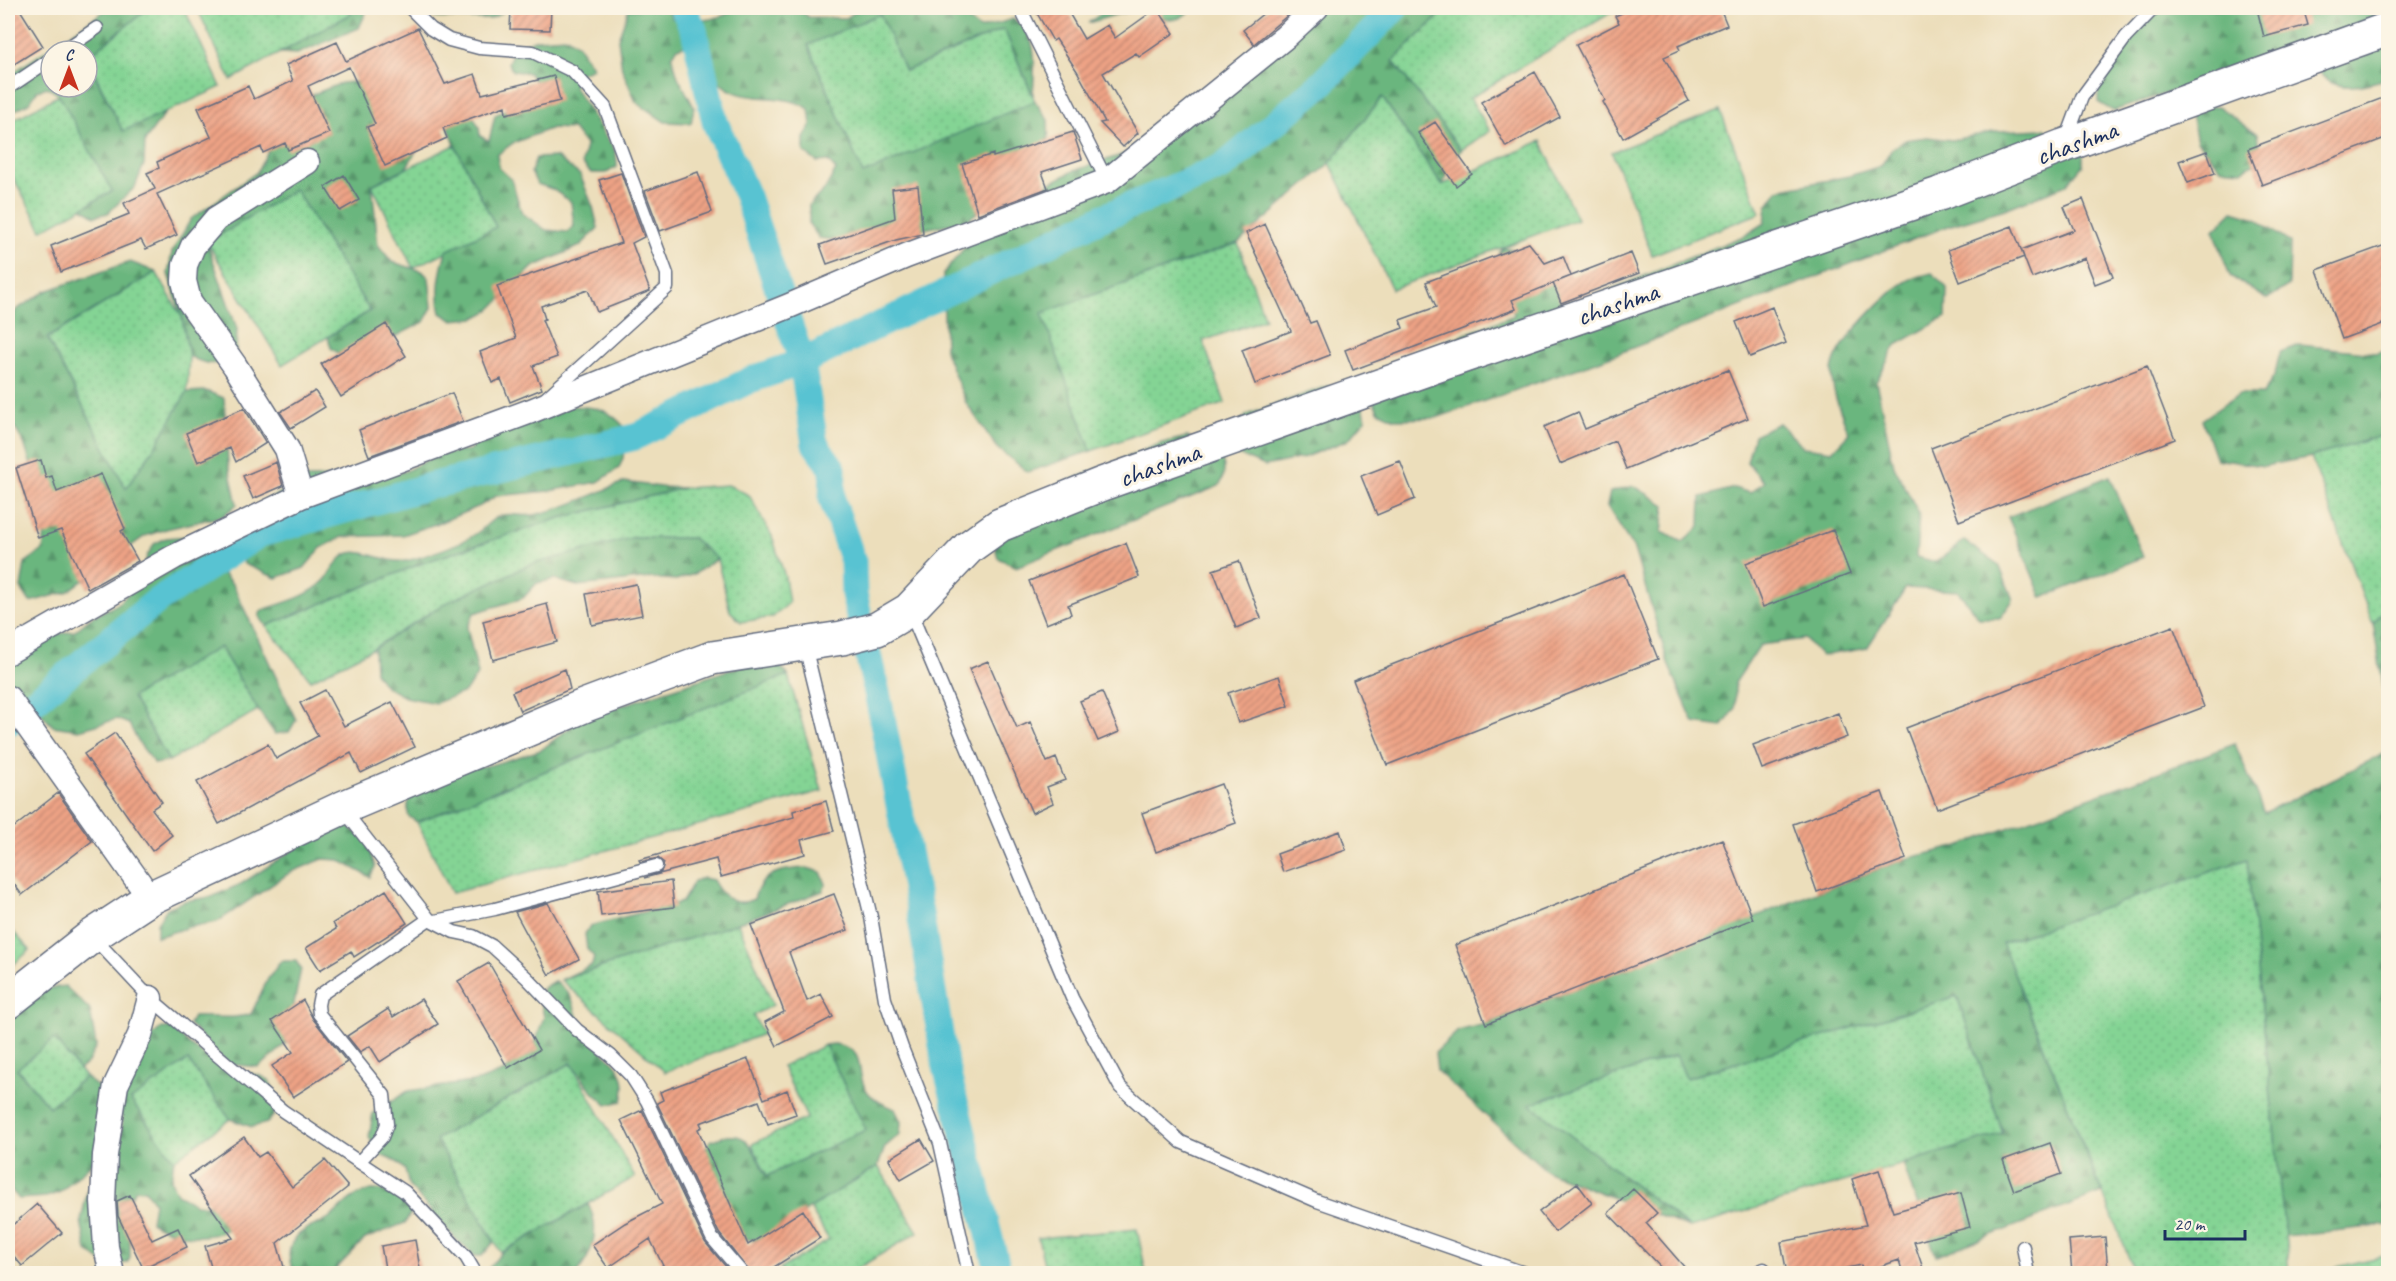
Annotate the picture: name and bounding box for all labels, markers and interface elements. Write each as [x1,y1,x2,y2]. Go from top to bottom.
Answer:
north arrow [39,39,99,99]
text: С [65,45,75,65]
street label: сhashma [2031,111,2123,173]
street label: сhashma [1572,273,1664,334]
street label: сhashma [1114,433,1206,495]
scale bar [2165,1203,2244,1241]
text: 20 m [2174,1213,2207,1235]

